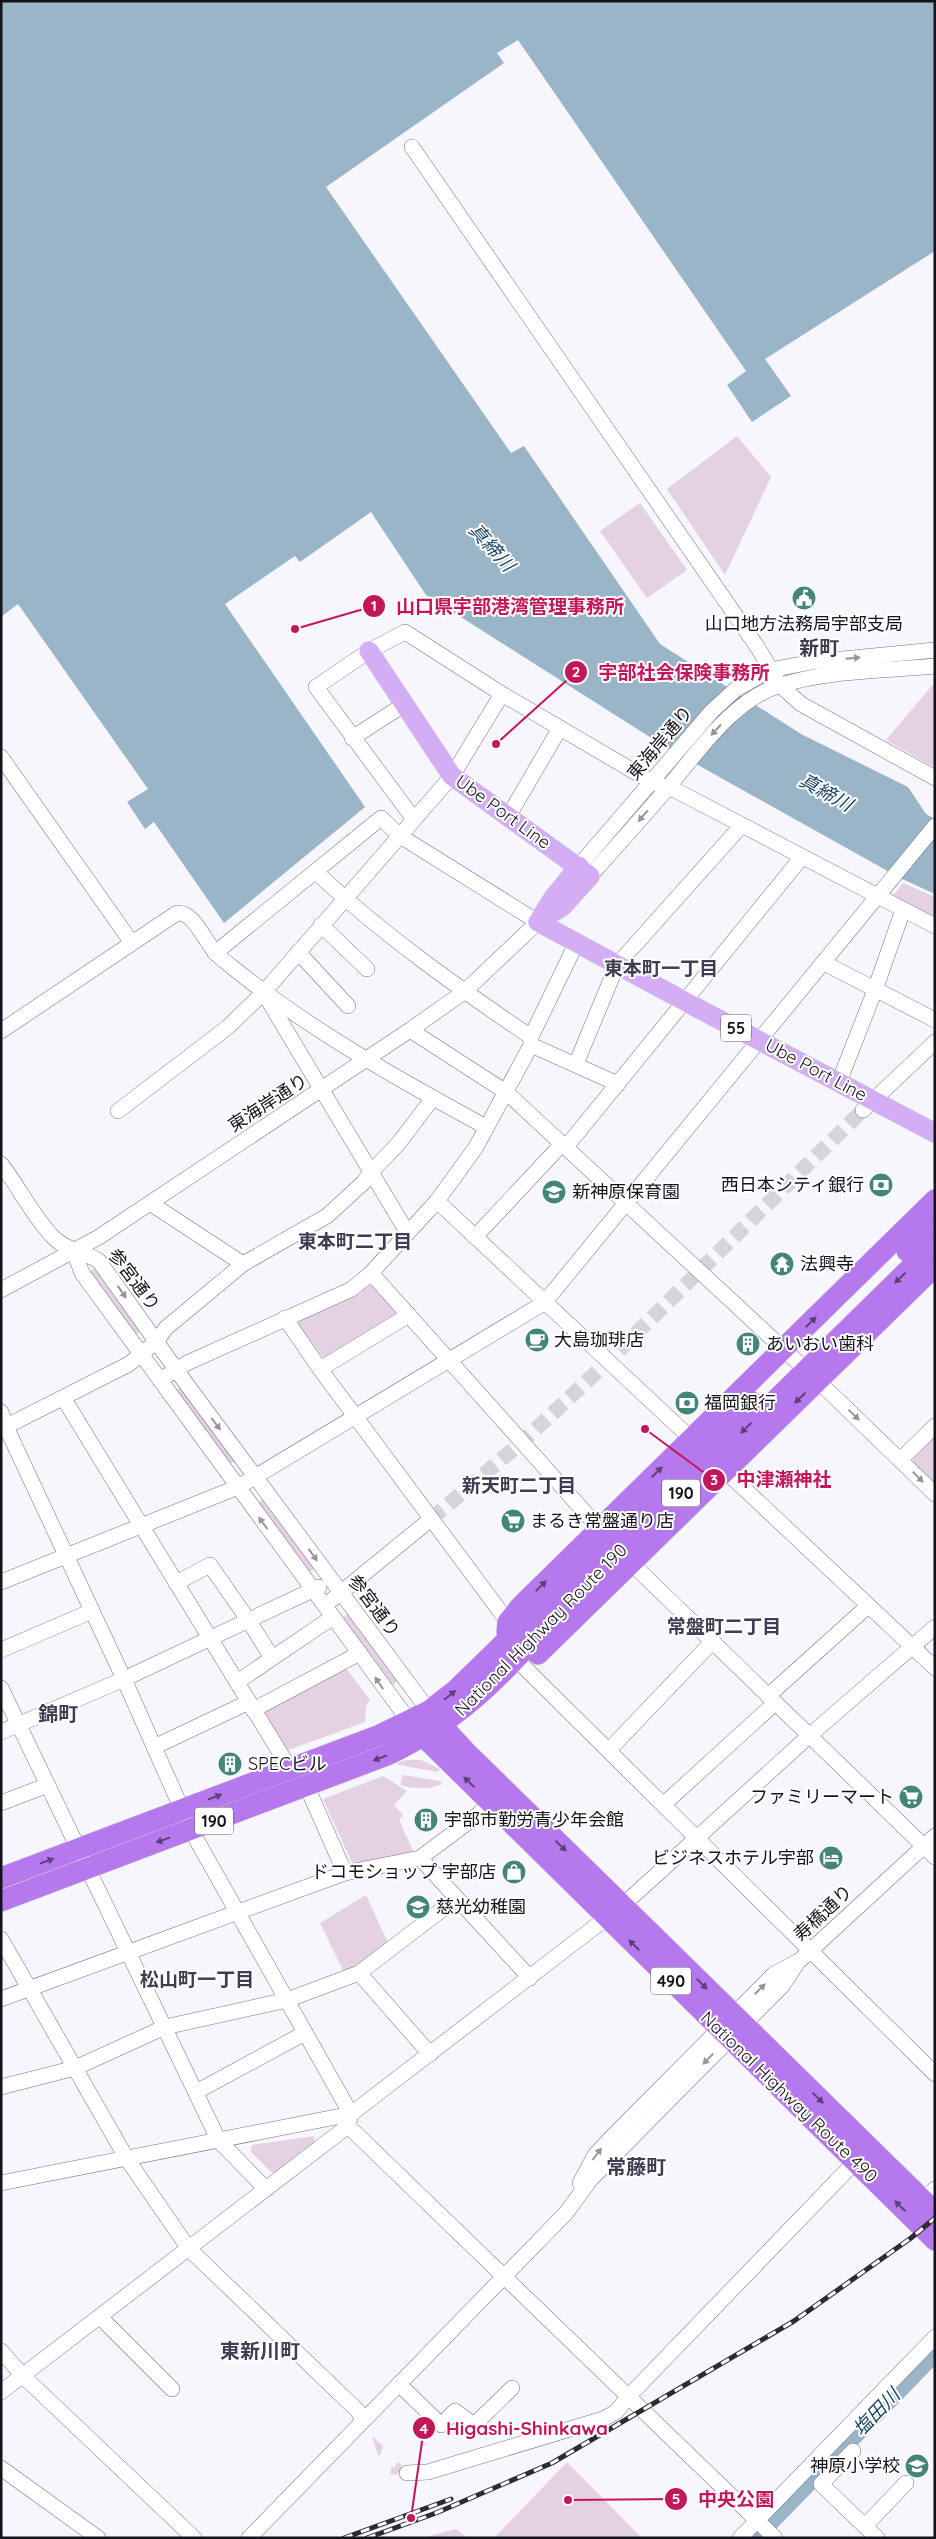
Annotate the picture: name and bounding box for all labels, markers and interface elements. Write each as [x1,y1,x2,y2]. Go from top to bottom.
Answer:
water label: 真締川 [464,518,521,578]
public building icon: 山口地方法務局宇部支局 [791,585,817,611]
callout: 山口県宇部港湾管理事務所 [361,589,634,623]
text: 山口県宇部港湾管理事務所 [396,594,624,618]
text: 1 [371,596,377,615]
place label: 山口地方法務局宇部支局 [705,612,903,635]
district label: 新町 [799,635,839,660]
one-way arrow [845,653,861,661]
callout: 宇部社会保険事務所 [564,655,780,689]
text: 宇部社会保険事務所 [598,660,770,684]
text: 2 [572,662,580,681]
street label: 東海岸通り [622,701,697,785]
one-way arrow [710,724,722,736]
water label: 真締川 [795,768,858,817]
street label: Ube Port Line [451,769,555,854]
one-way arrow [637,809,649,821]
district label: 東本町一丁目 [604,956,718,980]
road number: 55 [721,1014,751,1042]
street label: Ube Port Line [761,1033,871,1106]
street label: 東海岸通り [224,1068,312,1137]
bank icon: 西日本シティ銀行 [868,1172,894,1198]
place label: 西日本シティ銀行 [721,1173,864,1196]
school or university icon: 新神原保育園 [541,1179,567,1205]
place label: 新神原保育園 [572,1180,680,1203]
district label: 東本町二丁目 [298,1229,412,1253]
street label: 参宮通り [104,1244,165,1315]
temple icon: 法興寺 [769,1251,795,1277]
place label: 法興寺 [800,1252,854,1275]
one-way arrow [894,1272,906,1284]
one-way arrow [117,1286,127,1299]
one-way arrow [804,1316,816,1328]
cafe icon: 大島珈琲店 [524,1327,550,1353]
place label: 大島珈琲店 [554,1328,644,1351]
building icon: あいおい歯科 [735,1331,761,1357]
place label: あいおい歯科 [766,1332,874,1355]
bank icon: 福岡銀行 [674,1390,700,1416]
place label: 福岡銀行 [704,1391,776,1414]
one-way arrow [794,1392,806,1404]
one-way arrow [848,1409,860,1421]
one-way arrow [211,1417,222,1430]
one-way arrow [741,1422,753,1434]
callout: 中津瀬神社 [701,1463,841,1497]
one-way arrow [651,1466,663,1478]
text: 中津瀬神社 [736,1467,832,1491]
text: 3 [710,1470,718,1489]
one-way arrow [911,1471,923,1483]
district label: 新天町二丁目 [462,1473,576,1497]
road number: 190 [662,1480,700,1506]
supermarket icon: まるき常盤通り店 [500,1508,526,1534]
place label: まるき常盤通り店 [530,1509,674,1532]
one-way arrow [258,1517,269,1530]
street label: National Highway Route 190 [450,1539,632,1721]
one-way arrow [307,1548,318,1561]
street label: 参宮通り [344,1570,405,1641]
one-way arrow [535,1580,547,1592]
district label: 常盤町二丁目 [667,1614,781,1638]
one-way arrow [375,1676,384,1689]
one-way arrow [443,1690,456,1701]
district label: 錦町 [38,1701,78,1726]
building icon: SPECビル [217,1751,243,1777]
place label: SPECビル [248,1752,327,1775]
one-way arrow [372,1754,387,1762]
one-way arrow [463,1776,475,1788]
supermarket icon: ファミリーマート [898,1784,924,1810]
place label: ファミリーマート [750,1785,894,1808]
one-way arrow [208,1793,223,1801]
building icon: 宇部市勤労青少年会館 [413,1807,439,1833]
road number: 190 [195,1808,233,1834]
place label: 宇部市勤労青少年会館 [444,1808,624,1831]
one-way arrow [155,1837,170,1845]
one-way arrow [555,1840,567,1852]
hotel icon: ビジネスホテル宇部 [818,1845,844,1871]
place label: ビジネスホテル宇部 [652,1846,814,1869]
one-way arrow [40,1857,55,1865]
shop icon: ドコモショップ 宇部店 [501,1859,527,1885]
place label: ドコモショップ 宇部店 [311,1860,496,1883]
street label: 寿橋通り [788,1880,857,1946]
school or university icon: 慈光幼稚園 [405,1894,431,1920]
place label: 慈光幼稚園 [436,1895,526,1918]
one-way arrow [629,1939,641,1951]
district label: 松山町一丁目 [140,1967,254,1991]
road number: 490 [651,1968,691,1994]
one-way arrow [695,1978,707,1990]
one-way arrow [754,1983,766,1995]
street label: National Highway Route 490 [696,2006,883,2187]
one-way arrow [702,2053,714,2065]
one-way arrow [811,2092,823,2104]
one-way arrow [592,2147,602,2161]
district label: 常藤町 [606,2154,666,2179]
one-way arrow [894,2200,906,2212]
district label: 東新川町 [220,2338,300,2363]
water label: 塩田川 [848,2382,906,2441]
callout: Higashi-Shinkawa [411,2411,618,2445]
text: Higashi-Shinkawa [446,2416,608,2440]
text: 4 [420,2419,429,2438]
school or university icon: 神原小学校 [904,2453,930,2479]
place label: 神原小学校 [810,2454,900,2477]
callout: 中央公園 [663,2482,784,2516]
text: 中央公園 [698,2487,774,2511]
text: 5 [672,2489,680,2508]

